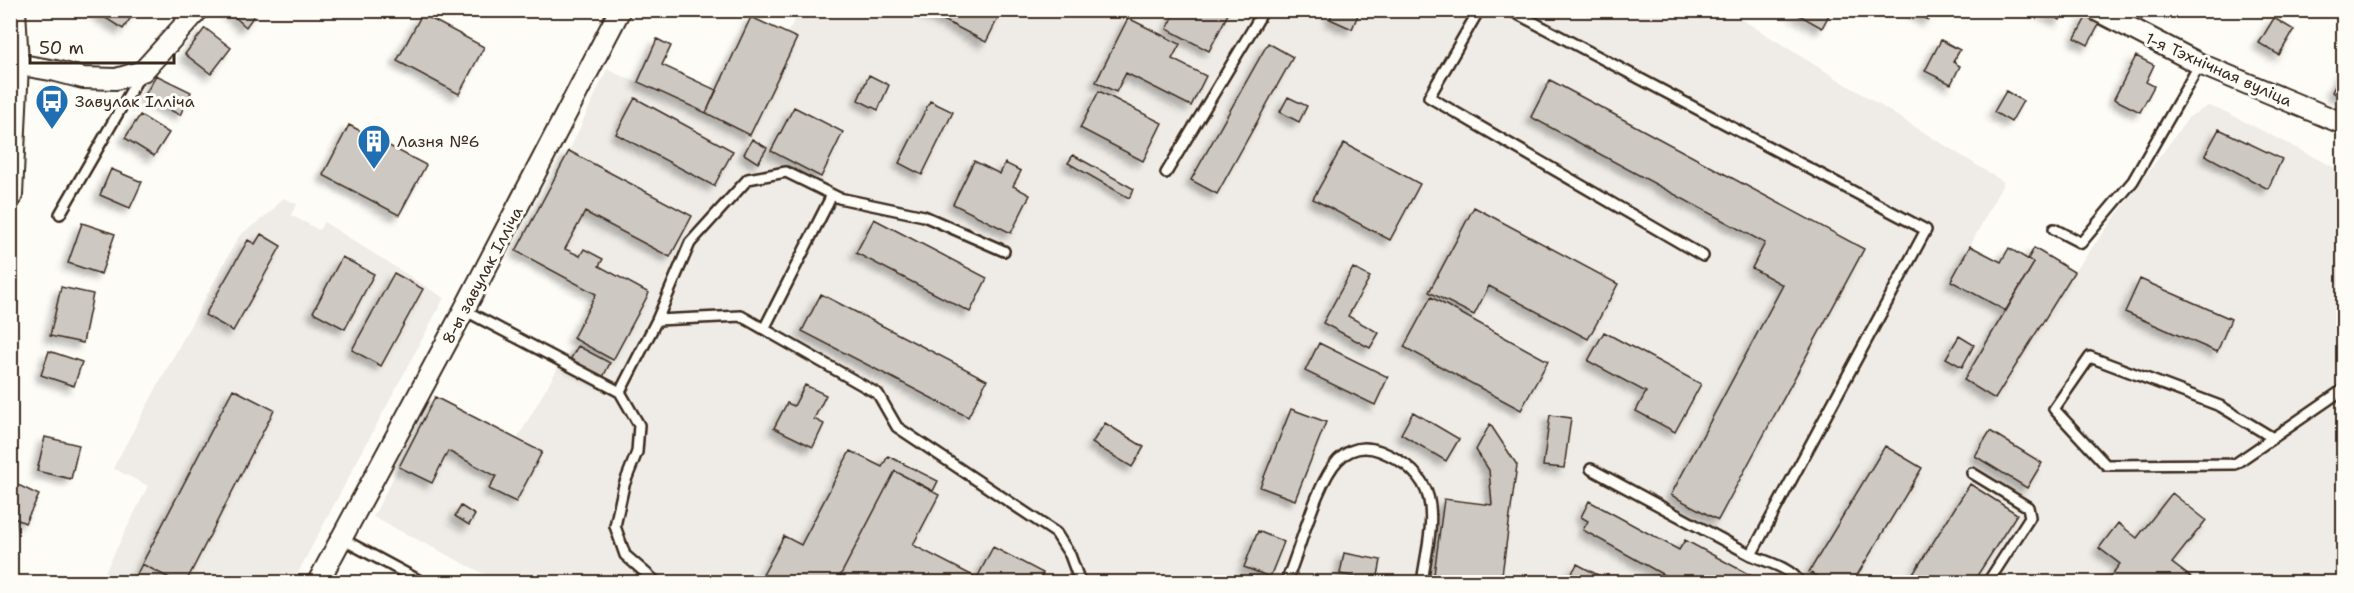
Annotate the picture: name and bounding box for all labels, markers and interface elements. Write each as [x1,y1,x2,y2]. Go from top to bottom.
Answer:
scale bar [30,27,174,65]
street label: 1-я Тэхнічная вуліца [2142,28,2295,111]
text: 50 m [39,36,84,60]
bus stop icon: Завулак Ілліча [34,83,70,130]
place label: Завулак Ілліча [75,91,195,112]
building icon: Лазня №6 [356,123,392,170]
place label: Лазня №6 [397,131,480,152]
street label: 8-ы завулак Ілліча [437,203,528,348]

